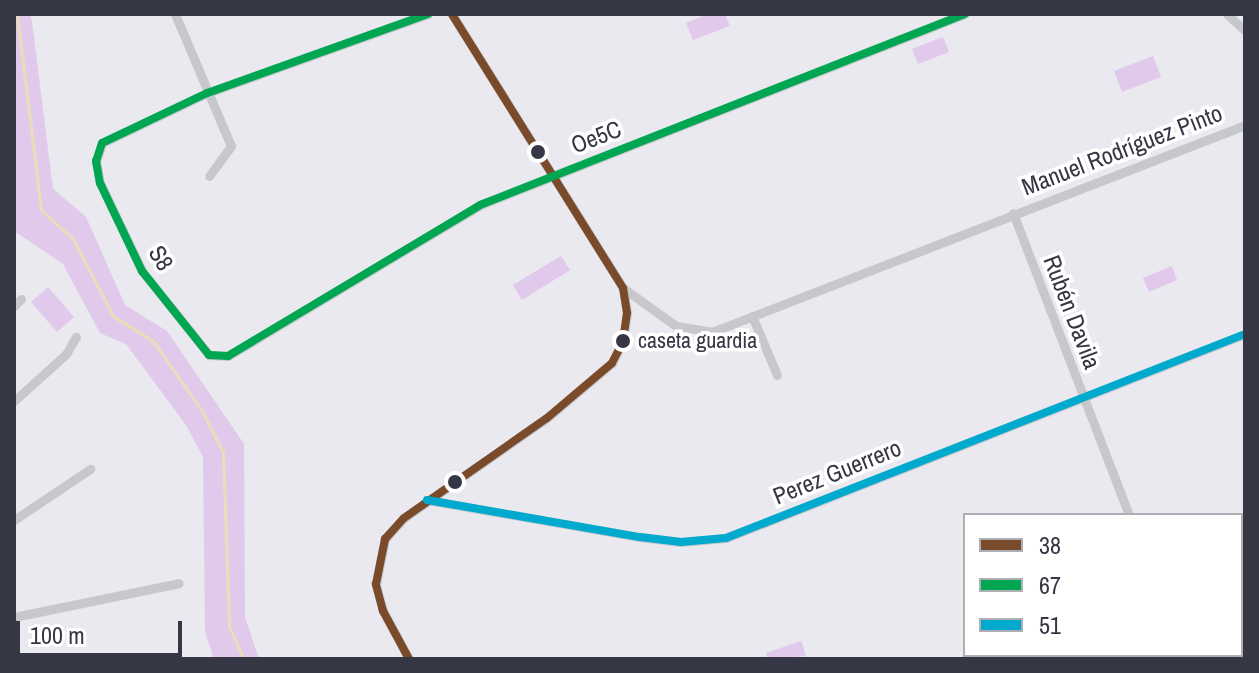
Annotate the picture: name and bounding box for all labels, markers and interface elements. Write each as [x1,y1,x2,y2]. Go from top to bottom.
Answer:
street label: Manuel Rodríguez Pinto [1018,99,1226,201]
street label: Oe5C [567,114,625,160]
unlabelled marker [530,144,546,160]
street label: S8 [142,240,180,276]
street label: Rubén Davila [1037,251,1107,373]
place label: caseta guardia [638,328,757,354]
marker: caseta guardia [615,333,631,349]
street label: Perez Guerrero [769,433,905,511]
unlabelled marker [447,474,463,490]
legend [963,513,1243,657]
text: 38 [1039,529,1061,561]
text: 67 [1039,569,1061,601]
scale bar [20,605,186,655]
text: 51 [1039,609,1061,641]
text: 100 m [30,619,85,651]

